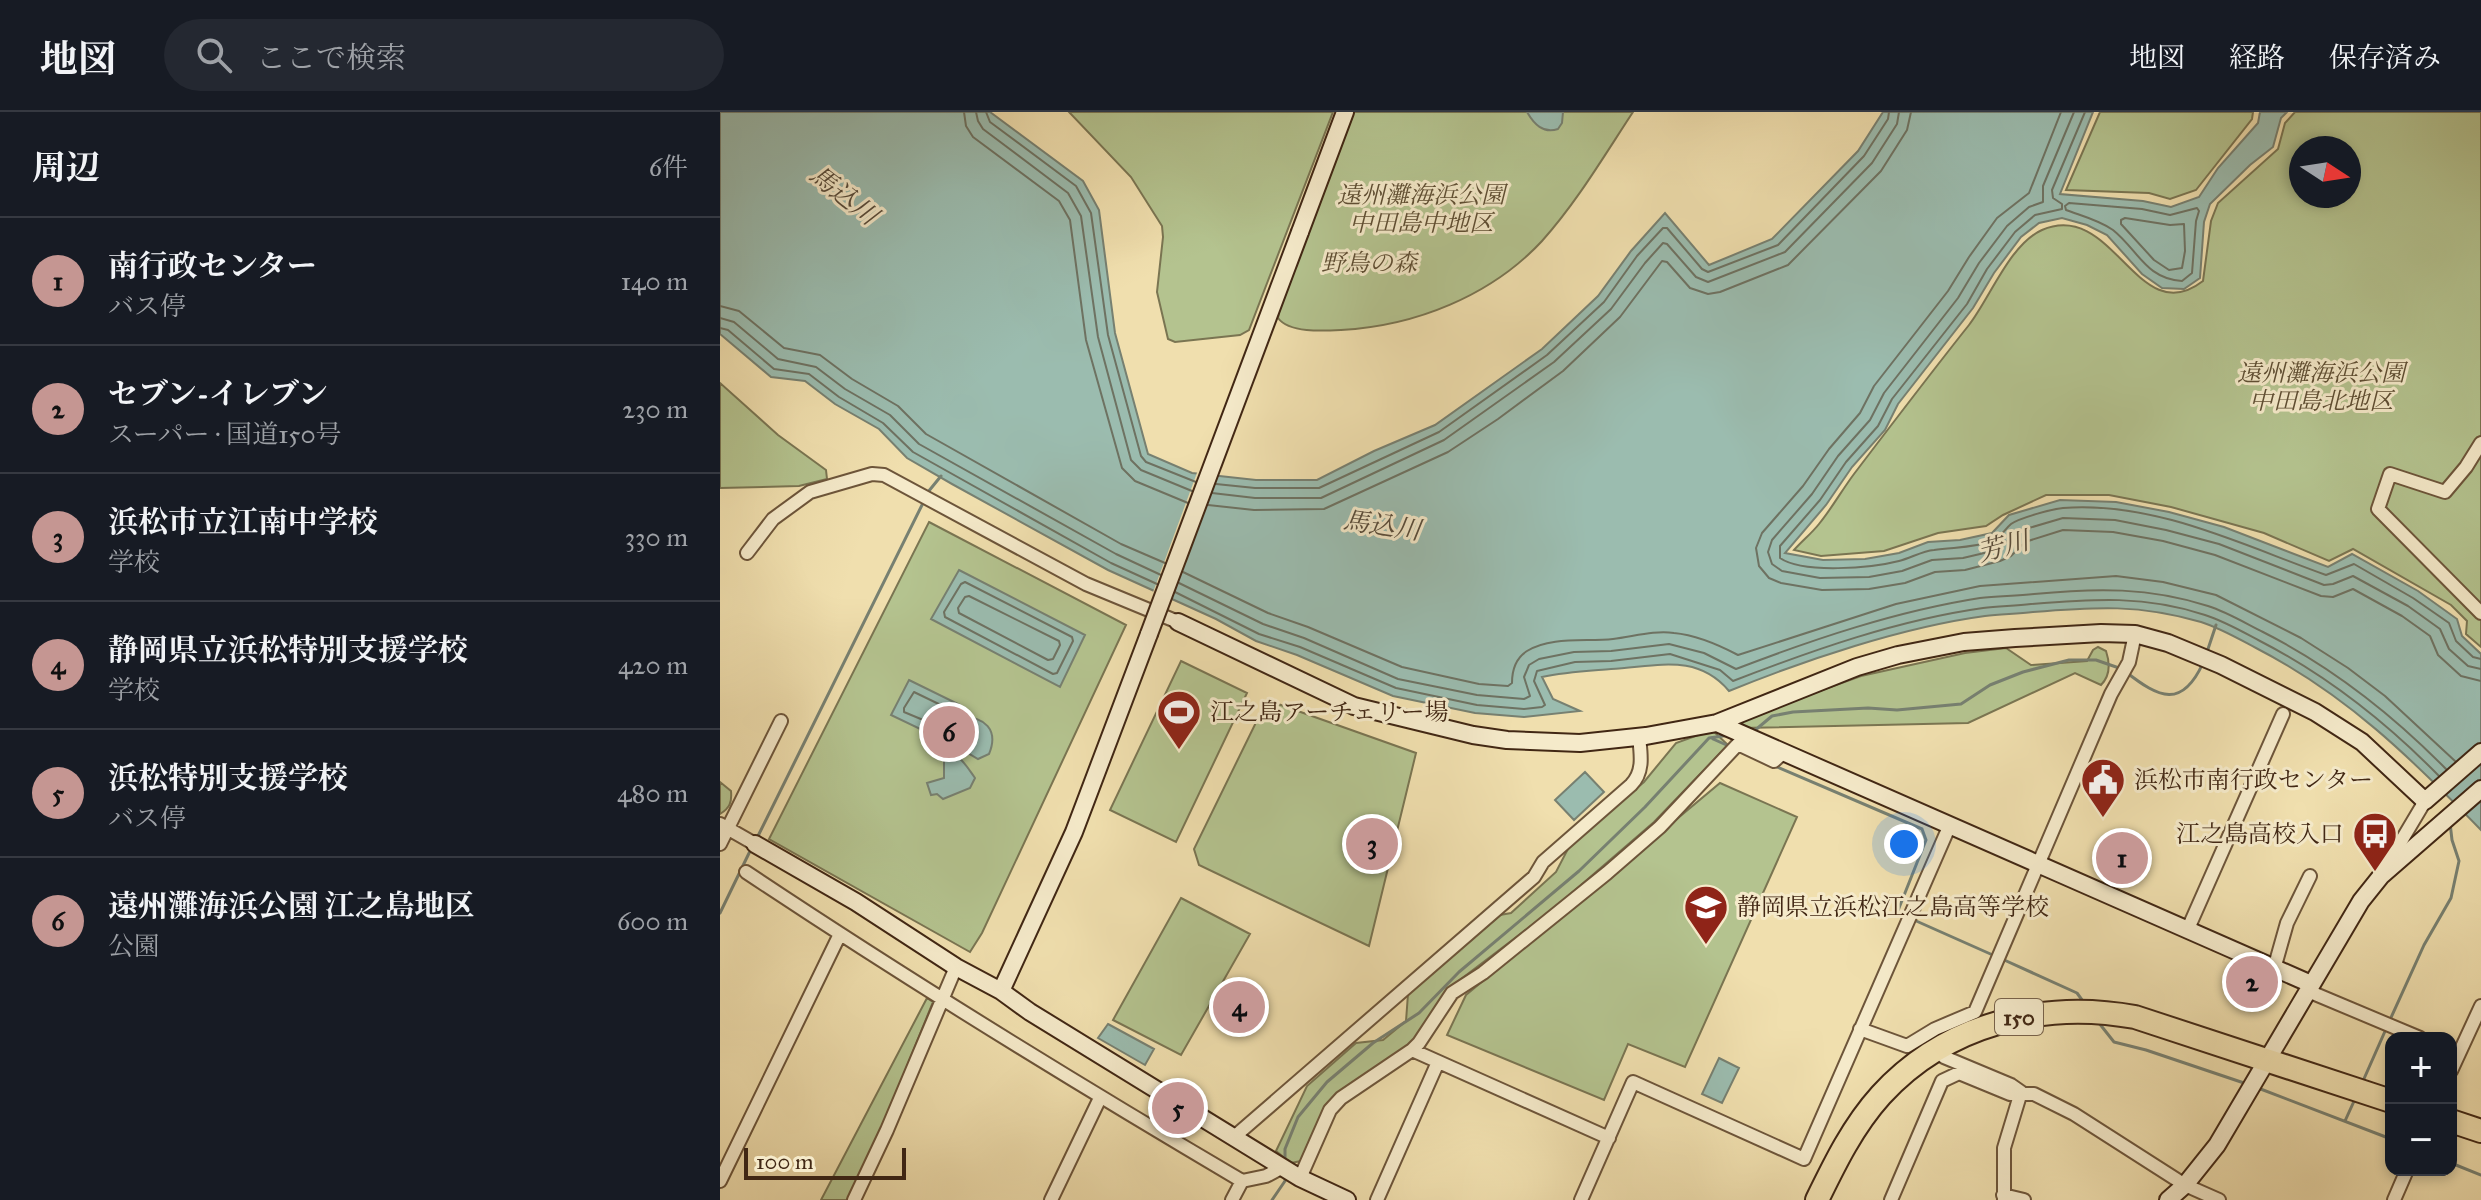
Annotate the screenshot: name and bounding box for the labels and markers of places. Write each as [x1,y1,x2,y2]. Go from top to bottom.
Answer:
sports icon: 江之島アーチェリー場 [1155,688,1203,751]
place label: 江之島アーチェリー場 [1210,697,1449,727]
pin: 6 [923,702,975,762]
public building icon: 浜松市南行政センター [2079,756,2127,819]
place label: 浜松市南行政センター [2134,765,2373,795]
bus stop icon: 江之島高校入口 [2351,810,2399,873]
pin: 3 [1346,814,1398,874]
place label: 江之島高校入口 [2176,819,2344,849]
pin: 1 [2096,828,2148,888]
school or university icon: 静岡県立浜松江之島高等学校 [1682,883,1730,946]
place label: 静岡県立浜松江之島高等学校 [1737,892,2049,922]
pin: 2 [2226,952,2278,1012]
pin: 4 [1213,977,1265,1037]
pin: 5 [1152,1078,1204,1138]

